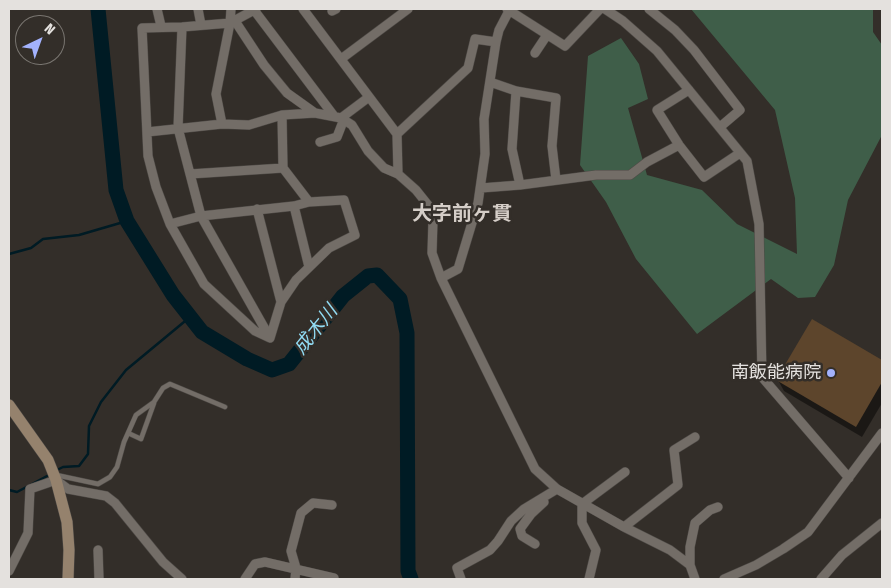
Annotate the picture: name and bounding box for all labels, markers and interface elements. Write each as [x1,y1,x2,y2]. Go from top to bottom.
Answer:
north arrow [15,15,65,65]
text: N [41,20,59,38]
district label: 大字前ヶ貫 [412,202,512,226]
water label: 成木川 [289,301,343,359]
place label: 南飯能病院 [731,362,821,384]
marker: 南飯能病院 [825,367,837,379]

